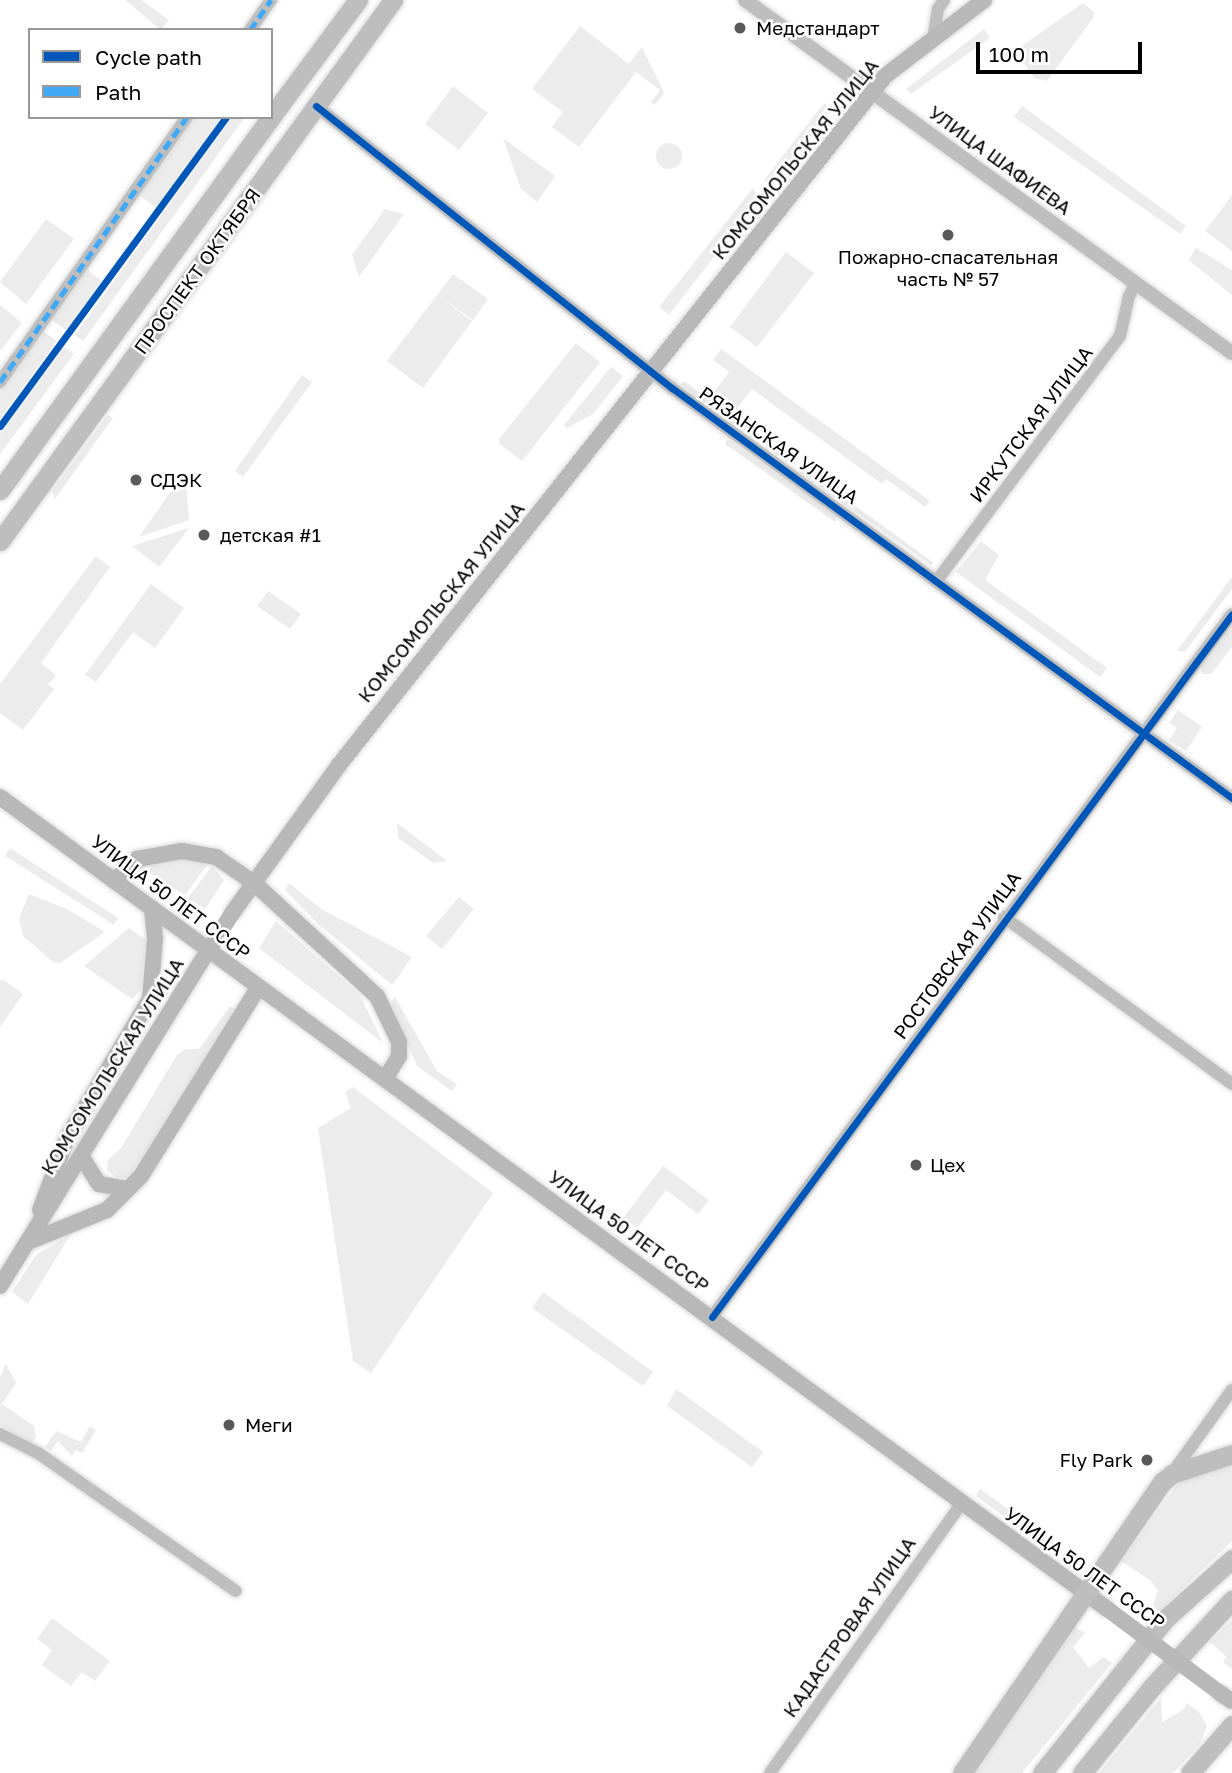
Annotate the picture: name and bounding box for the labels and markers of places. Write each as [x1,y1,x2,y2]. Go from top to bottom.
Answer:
place label: Медстандарт [756,17,879,39]
marker: Медстандарт [730,18,750,38]
marker: Пожарно-спасательная часть № 57 [940,227,956,243]
place label: Пожарно-спасательная часть № 57 [838,246,1058,290]
place label: СДЭК [150,469,202,491]
marker: СДЭК [128,472,144,488]
place label: детская #1 [220,524,321,546]
marker: детская #1 [194,525,214,545]
place label: Цех [930,1154,965,1176]
marker: Цех [908,1157,924,1173]
place label: Меги [245,1414,293,1436]
marker: Меги [219,1415,239,1435]
place label: Fly Park [1059,1449,1133,1471]
marker: Fly Park [1139,1452,1155,1468]

